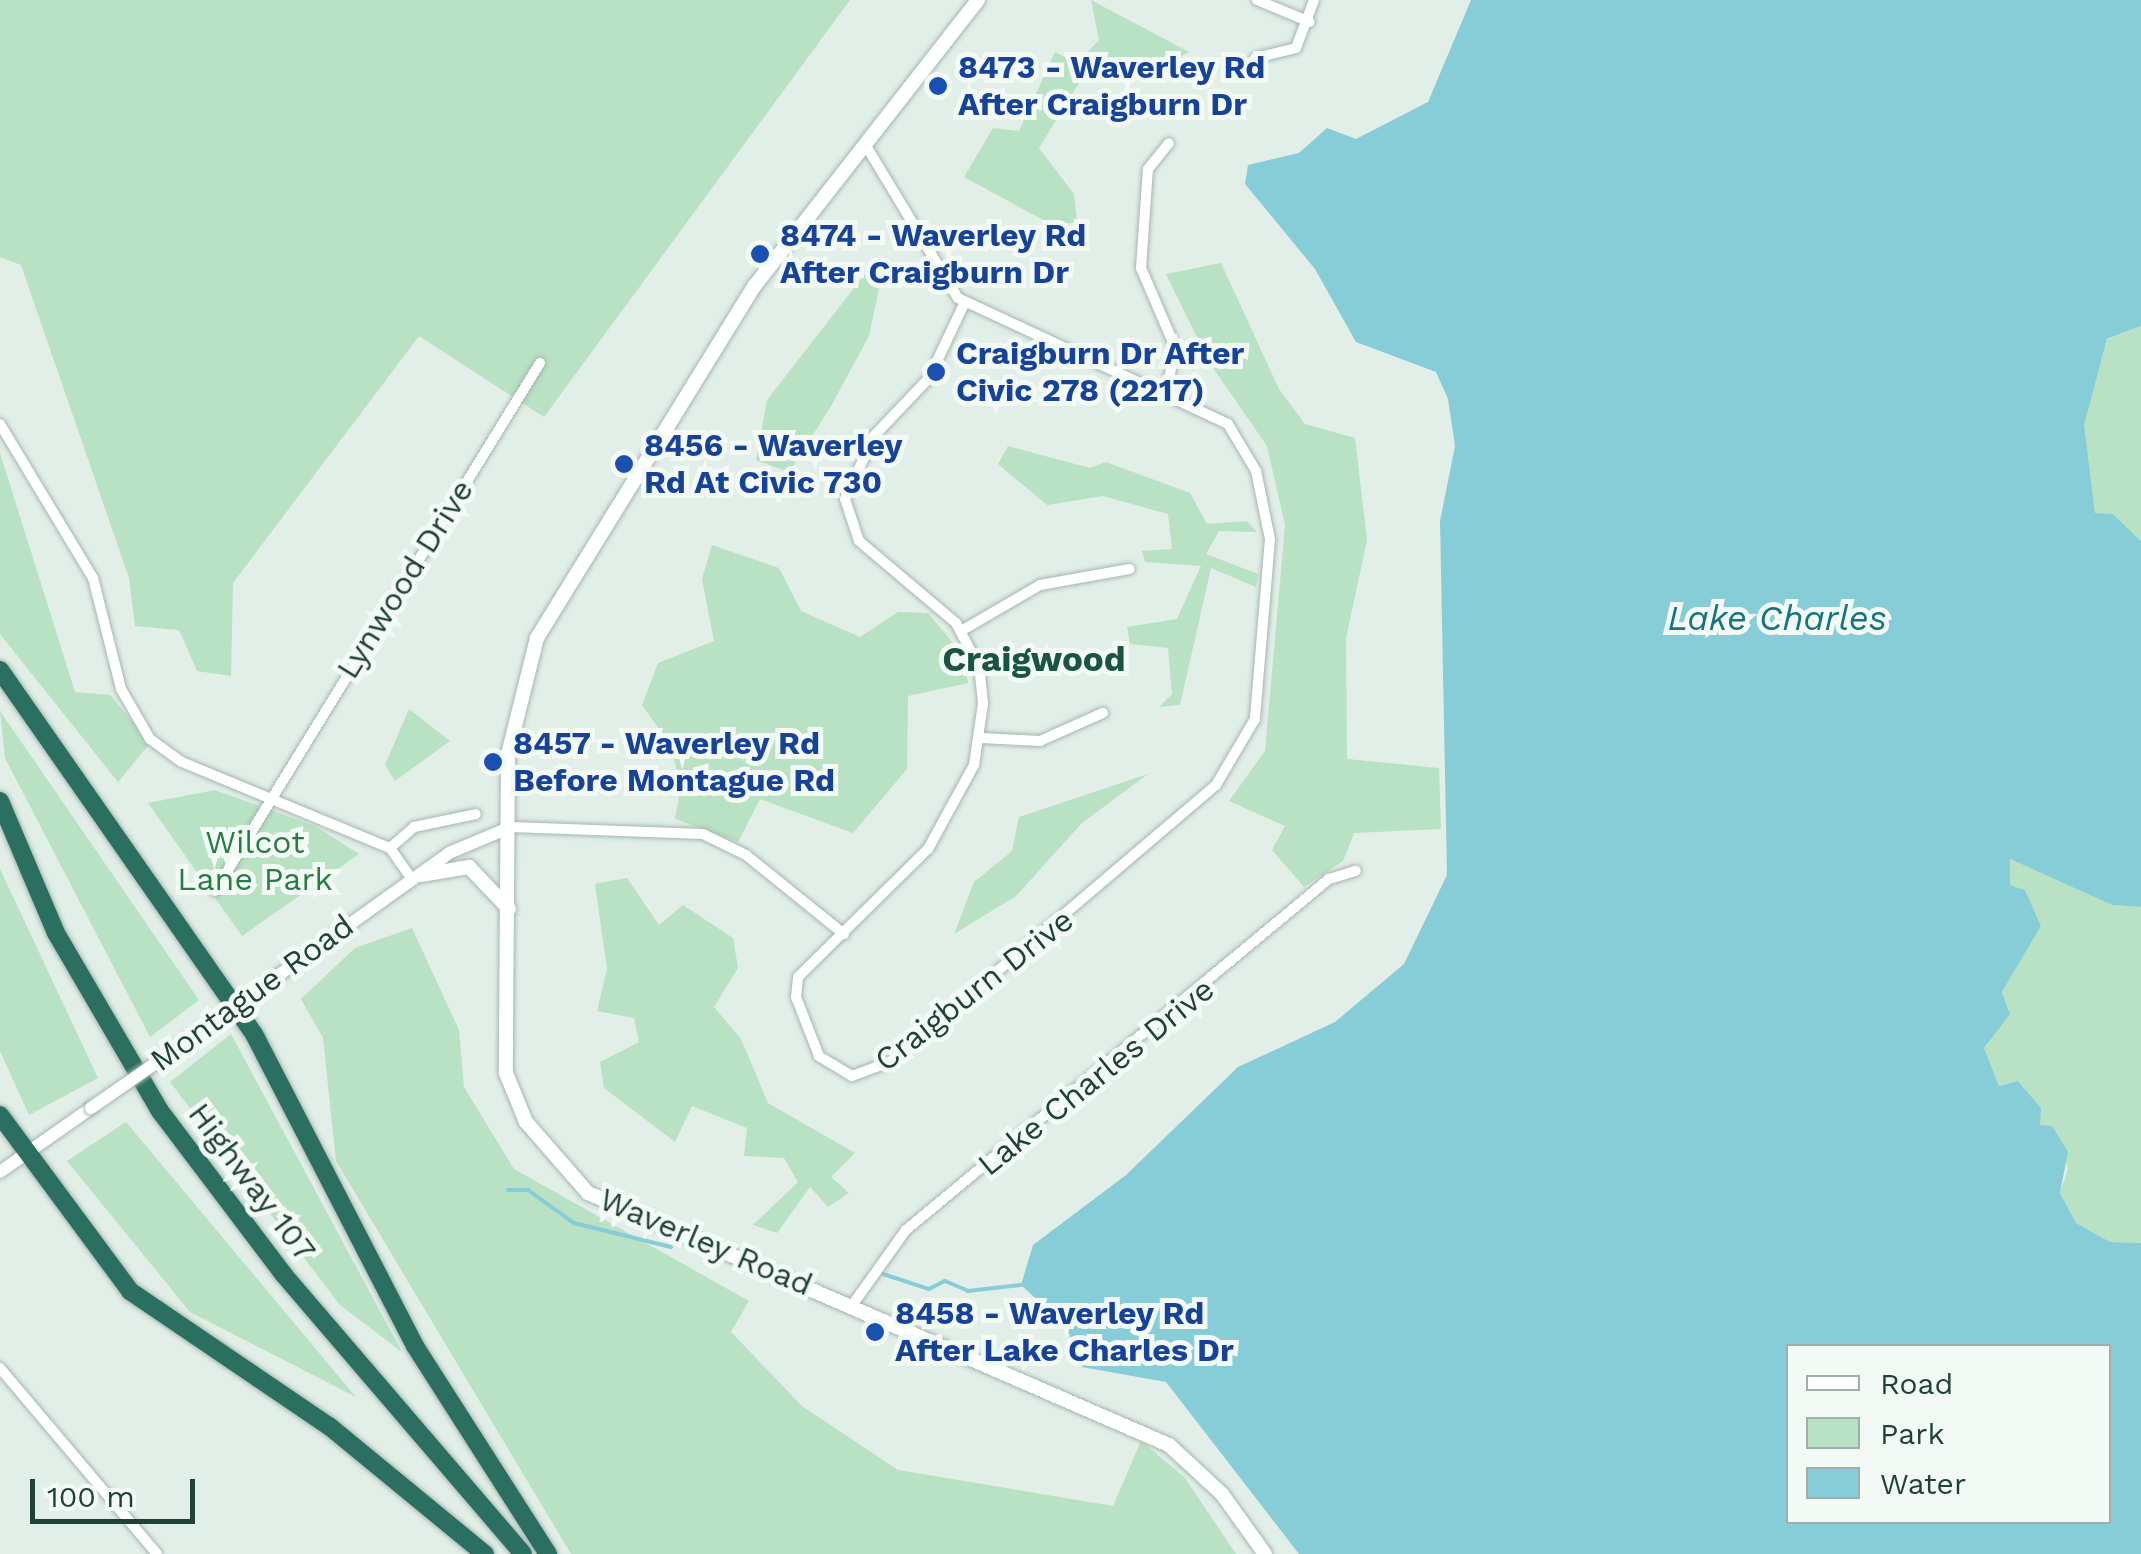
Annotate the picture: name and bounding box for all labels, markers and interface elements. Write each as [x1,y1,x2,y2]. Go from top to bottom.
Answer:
place label: 8473 - Waverley Rd After Craigburn Dr [958,49,1267,124]
marker: 8473 - Waverley Rd After Craigburn Dr [927,75,949,97]
place label: 8474 - Waverley Rd After Craigburn Dr [780,217,1088,292]
marker: 8474 - Waverley Rd After Craigburn Dr [749,243,771,265]
place label: Craigburn Dr After Civic 278 (2217) [956,335,1245,410]
marker: Craigburn Dr After Civic 278 (2217) [925,361,947,383]
place label: 8456 - Waverley Rd At Civic 730 [644,427,903,502]
marker: 8456 - Waverley Rd At Civic 730 [613,453,635,475]
street label: Lynwood Drive [328,472,482,686]
water label: Lake Charles [1667,597,1887,639]
district label: Craigwood [942,638,1126,680]
place label: 8457 - Waverley Rd Before Montague Rd [513,725,835,800]
marker: 8457 - Waverley Rd Before Montague Rd [482,751,504,773]
park label: Wilcot Lane Park [177,824,333,899]
street label: Craigburn Drive [867,901,1081,1079]
street label: Montague Road [143,906,361,1080]
street label: Lake Charles Drive [970,970,1222,1184]
street label: Highway 107 [180,1095,324,1269]
street label: Waverley Road [593,1180,819,1304]
place label: 8458 - Waverley Rd After Lake Charles Dr [895,1295,1234,1370]
marker: 8458 - Waverley Rd After Lake Charles Dr [864,1321,886,1343]
legend [1786,1344,2111,1524]
text: Road [1880,1366,1953,1401]
text: Park [1880,1416,1945,1451]
scale bar [35,1459,200,1521]
text: Water [1880,1466,1966,1501]
text: 100 m [47,1479,135,1514]

